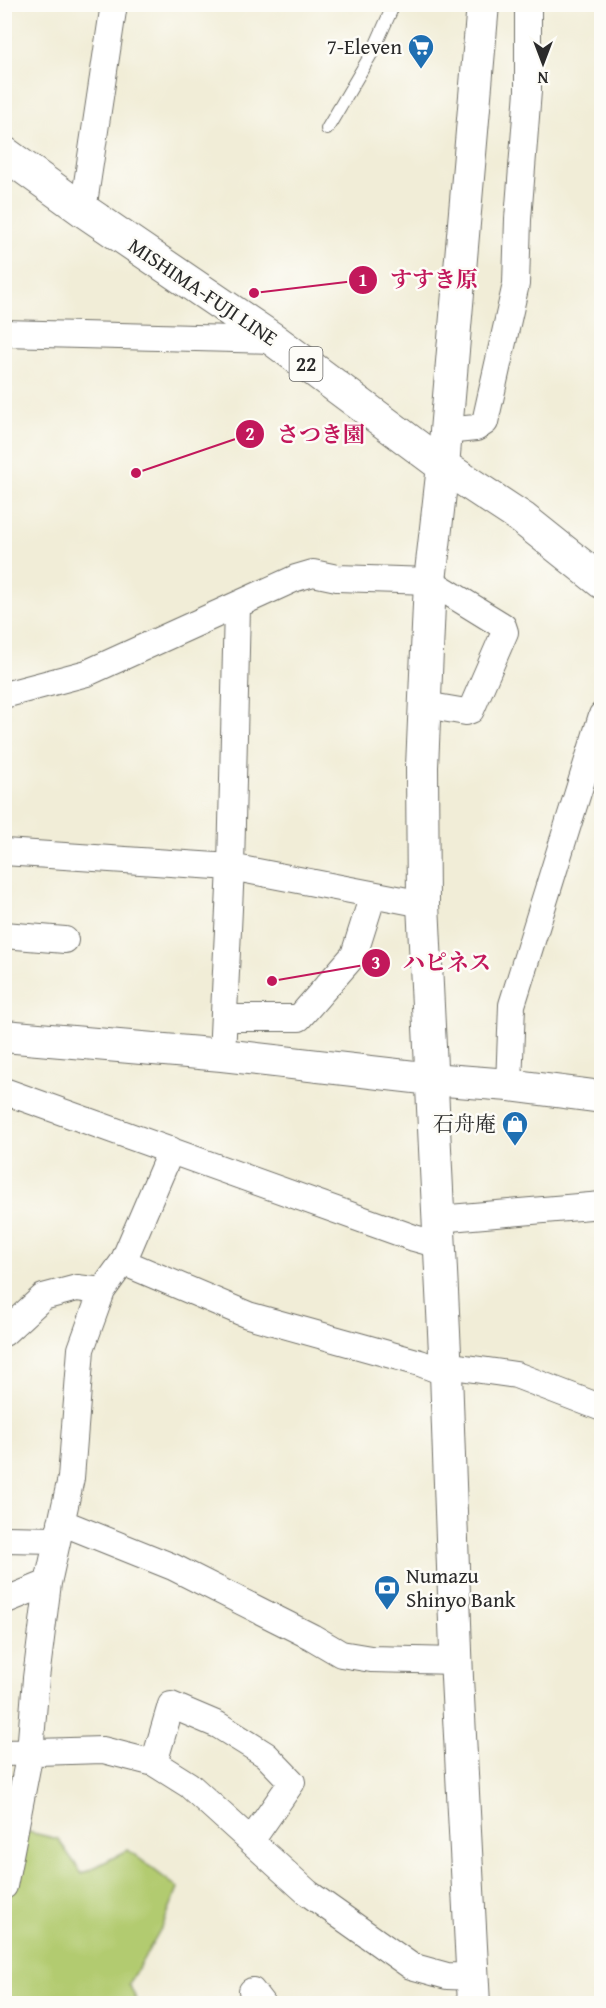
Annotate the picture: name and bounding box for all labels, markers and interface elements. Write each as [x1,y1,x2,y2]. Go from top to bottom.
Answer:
place label: 7-Eleven [327,31,402,62]
supermarket icon: 7-Eleven [406,32,436,70]
north arrow [513,33,573,93]
text: N [537,66,548,90]
street label: MISHIMA-FUJI LINE [122,230,285,353]
callout: すすき原 [348,260,490,300]
text: すすき原 [390,263,478,295]
text: 1 [358,266,368,293]
road number: 22 [290,347,322,381]
callout: さつき園 [235,414,377,454]
text: さつき園 [277,418,365,450]
text: 2 [245,420,255,447]
callout: ハピネス [361,943,503,983]
text: ハピネス [403,946,491,978]
text: 3 [371,949,381,976]
place label: 石舟庵 [433,1108,496,1139]
shop icon: 石舟庵 [500,1109,530,1147]
place label: Numazu Shinyo Bank [406,1560,516,1615]
bank icon: Numazu Shinyo Bank [372,1573,402,1611]

